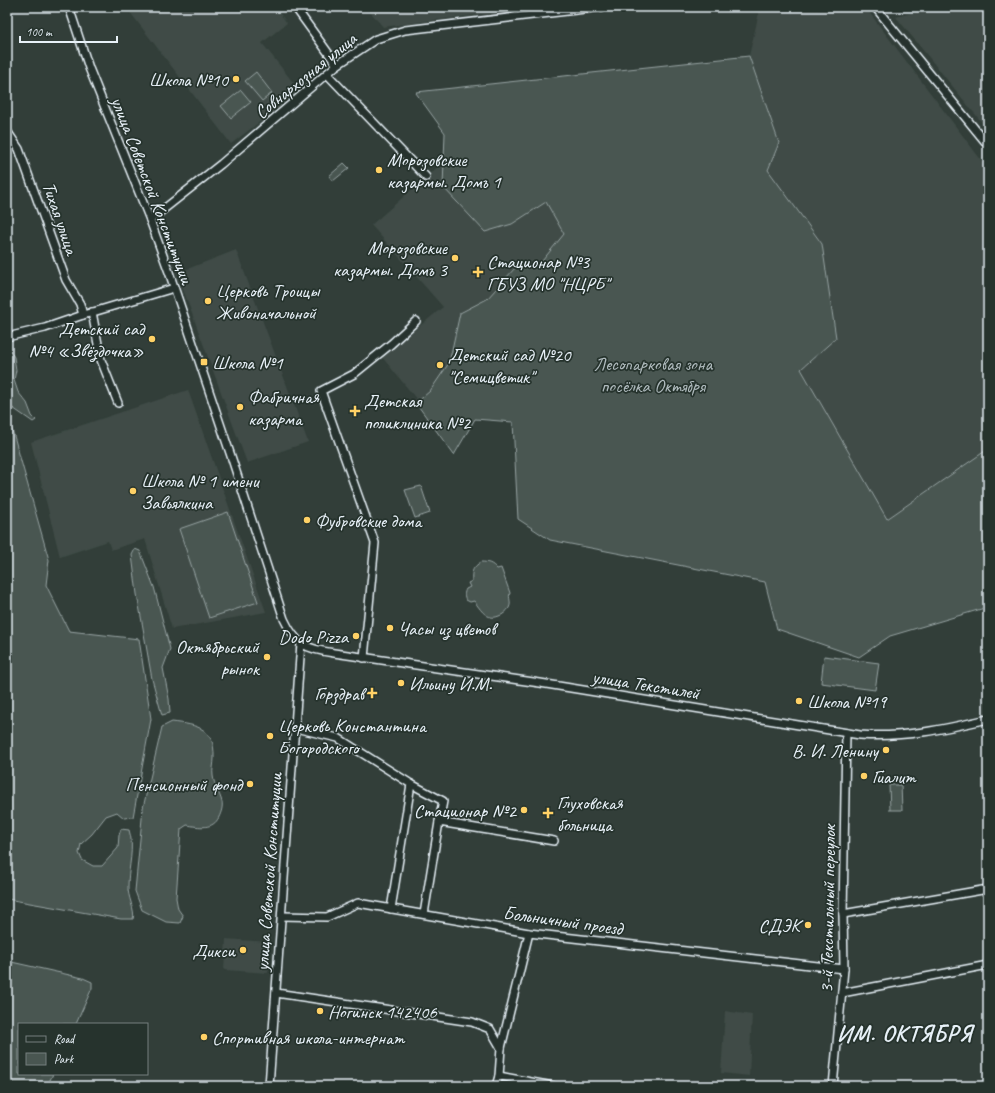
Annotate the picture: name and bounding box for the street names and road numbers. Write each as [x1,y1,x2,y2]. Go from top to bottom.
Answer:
street label: Совнархозная улица [250,26,363,124]
street label: улица Советской Конституции [105,92,199,289]
street label: Тихая улица [36,179,84,260]
street label: улица Текстилей [589,664,702,705]
street label: улица Советской Конституции [250,771,288,973]
street label: 3-й Текстильный переулок [815,823,842,993]
street label: Больничный проезд [502,901,626,942]

